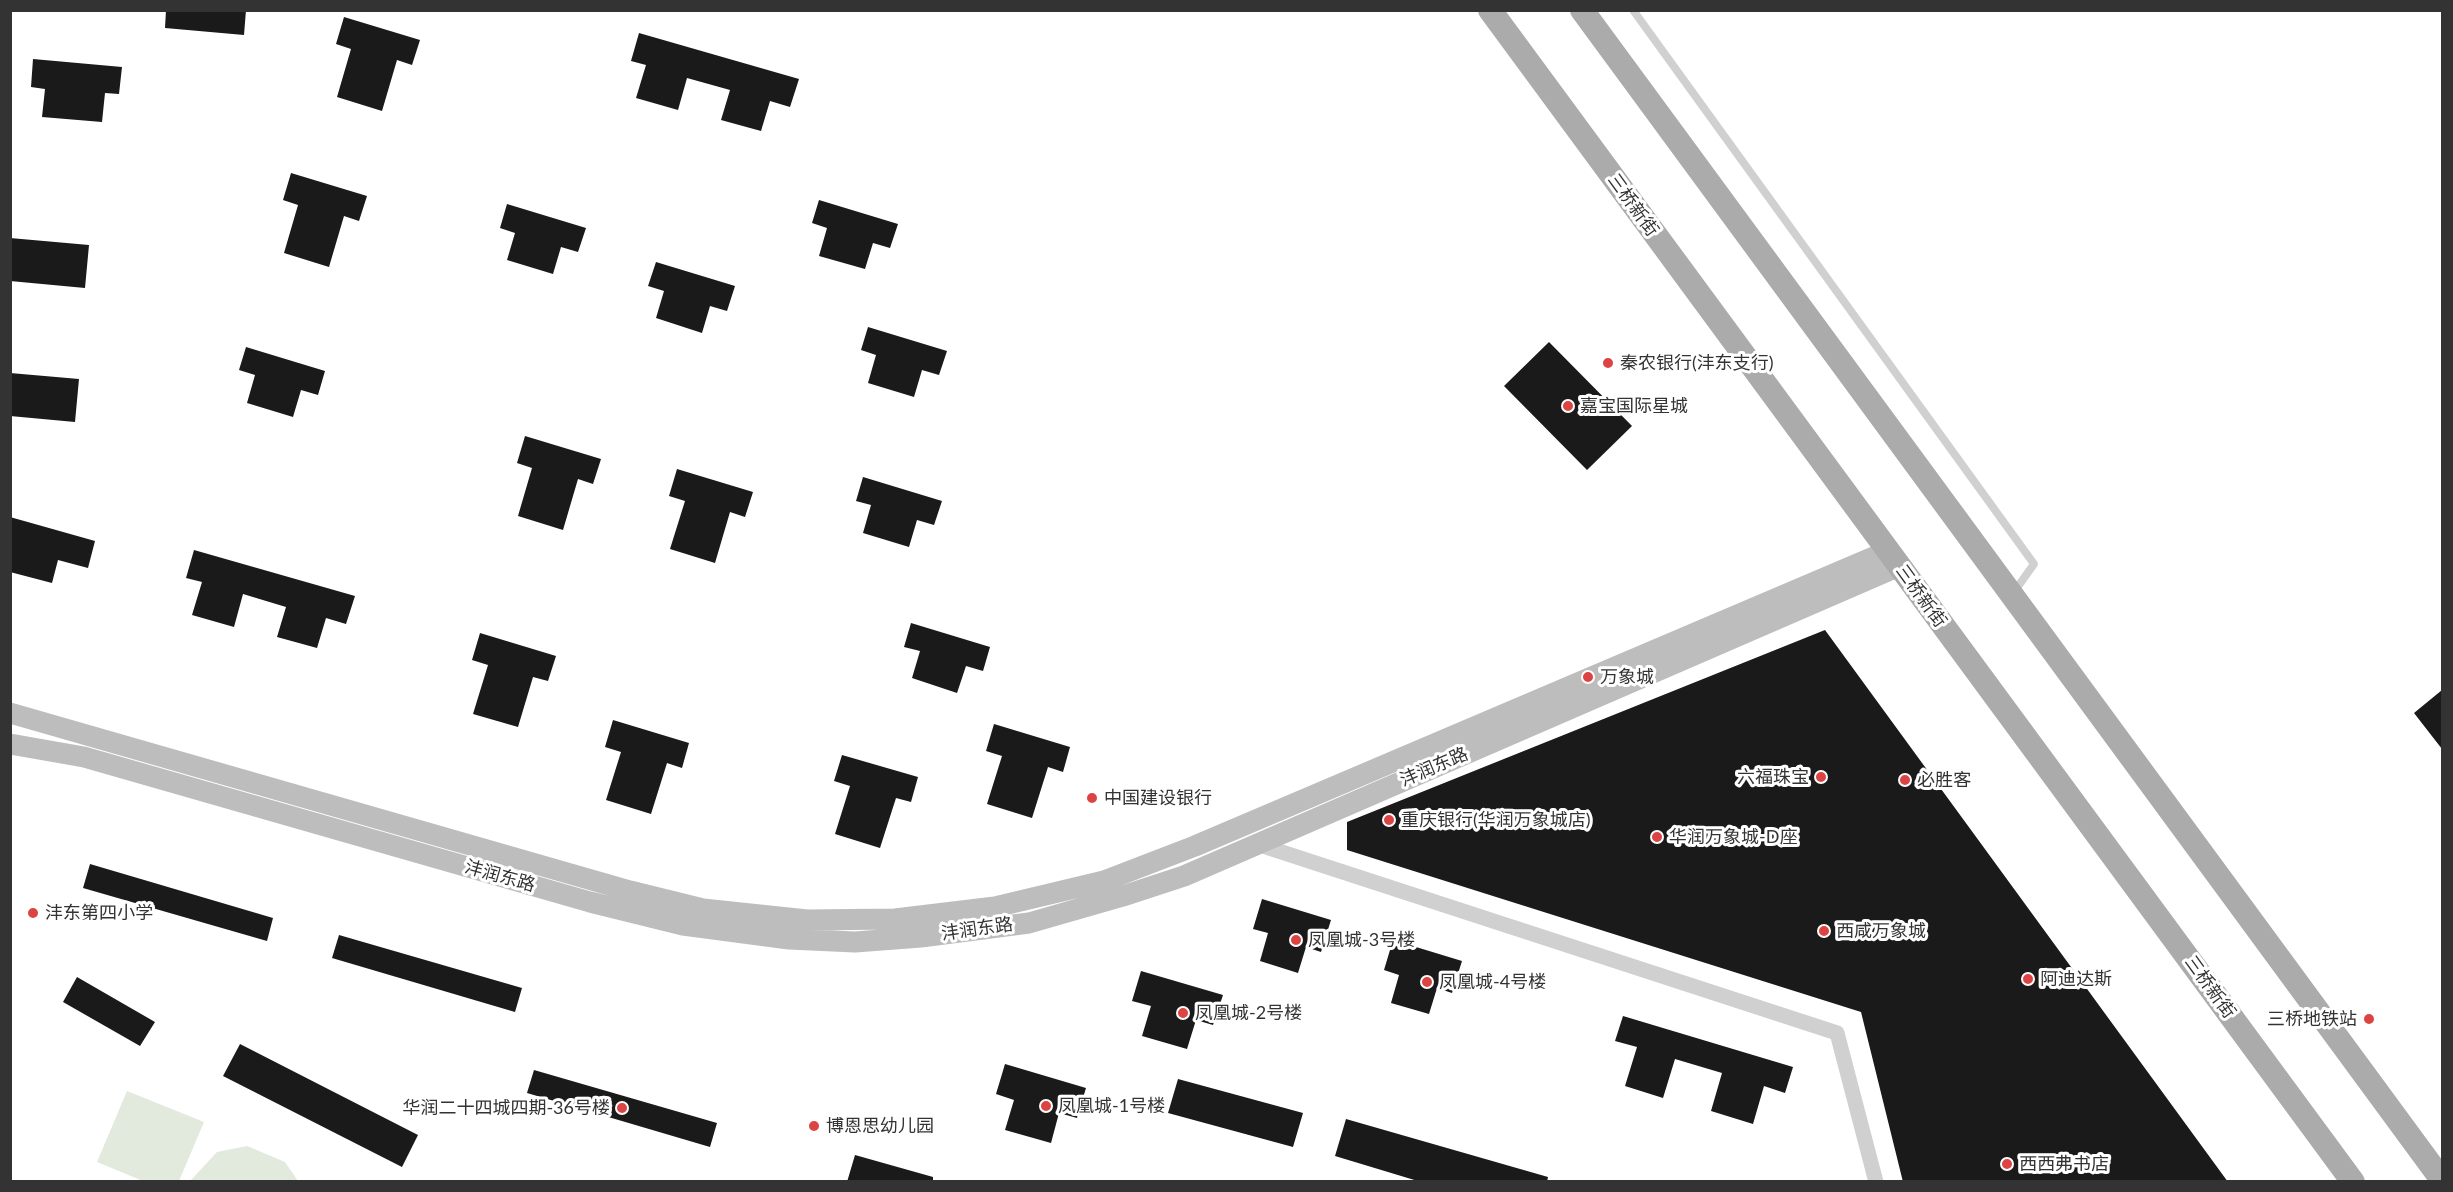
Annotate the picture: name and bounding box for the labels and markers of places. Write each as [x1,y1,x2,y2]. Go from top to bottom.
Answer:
place label: 秦农银行(沣东支行) [1620,352,1774,374]
marker: 秦农银行(沣东支行) [1601,356,1615,370]
place label: 嘉宝国际星城 [1580,395,1688,417]
marker: 嘉宝国际星城 [1561,399,1575,413]
place label: 万象城 [1600,666,1654,688]
marker: 万象城 [1581,670,1595,684]
place label: 六福珠宝 [1737,766,1809,788]
place label: 必胜客 [1917,769,1971,791]
marker: 六福珠宝 [1814,770,1828,784]
marker: 必胜客 [1898,773,1912,787]
place label: 中国建设银行 [1104,787,1212,809]
marker: 中国建设银行 [1085,791,1099,805]
place label: 重庆银行(华润万象城店) [1401,809,1591,831]
marker: 重庆银行(华润万象城店) [1382,813,1396,827]
place label: 华润万象城-D座 [1669,826,1797,848]
marker: 华润万象城-D座 [1650,830,1664,844]
place label: 沣东第四小学 [45,902,153,924]
marker: 沣东第四小学 [26,906,40,920]
place label: 西咸万象城 [1836,920,1926,942]
marker: 西咸万象城 [1817,924,1831,938]
place label: 凤凰城-3号楼 [1308,929,1415,951]
marker: 凤凰城-3号楼 [1289,933,1303,947]
place label: 阿迪达斯 [2040,968,2112,990]
place label: 凤凰城-4号楼 [1439,971,1546,993]
marker: 阿迪达斯 [2021,972,2035,986]
marker: 凤凰城-4号楼 [1420,975,1434,989]
place label: 凤凰城-2号楼 [1195,1002,1302,1024]
marker: 凤凰城-2号楼 [1176,1006,1190,1020]
place label: 三桥地铁站 [2267,1008,2357,1030]
marker: 三桥地铁站 [2362,1012,2376,1026]
place label: 凤凰城-1号楼 [1058,1095,1165,1117]
place label: 华润二十四城四期-36号楼 [402,1097,610,1119]
marker: 凤凰城-1号楼 [1039,1099,1053,1113]
marker: 华润二十四城四期-36号楼 [615,1101,629,1115]
place label: 博恩思幼儿园 [826,1115,934,1137]
marker: 博恩思幼儿园 [807,1119,821,1133]
place label: 西西弗书店 [2019,1153,2109,1175]
marker: 西西弗书店 [2000,1157,2014,1171]

